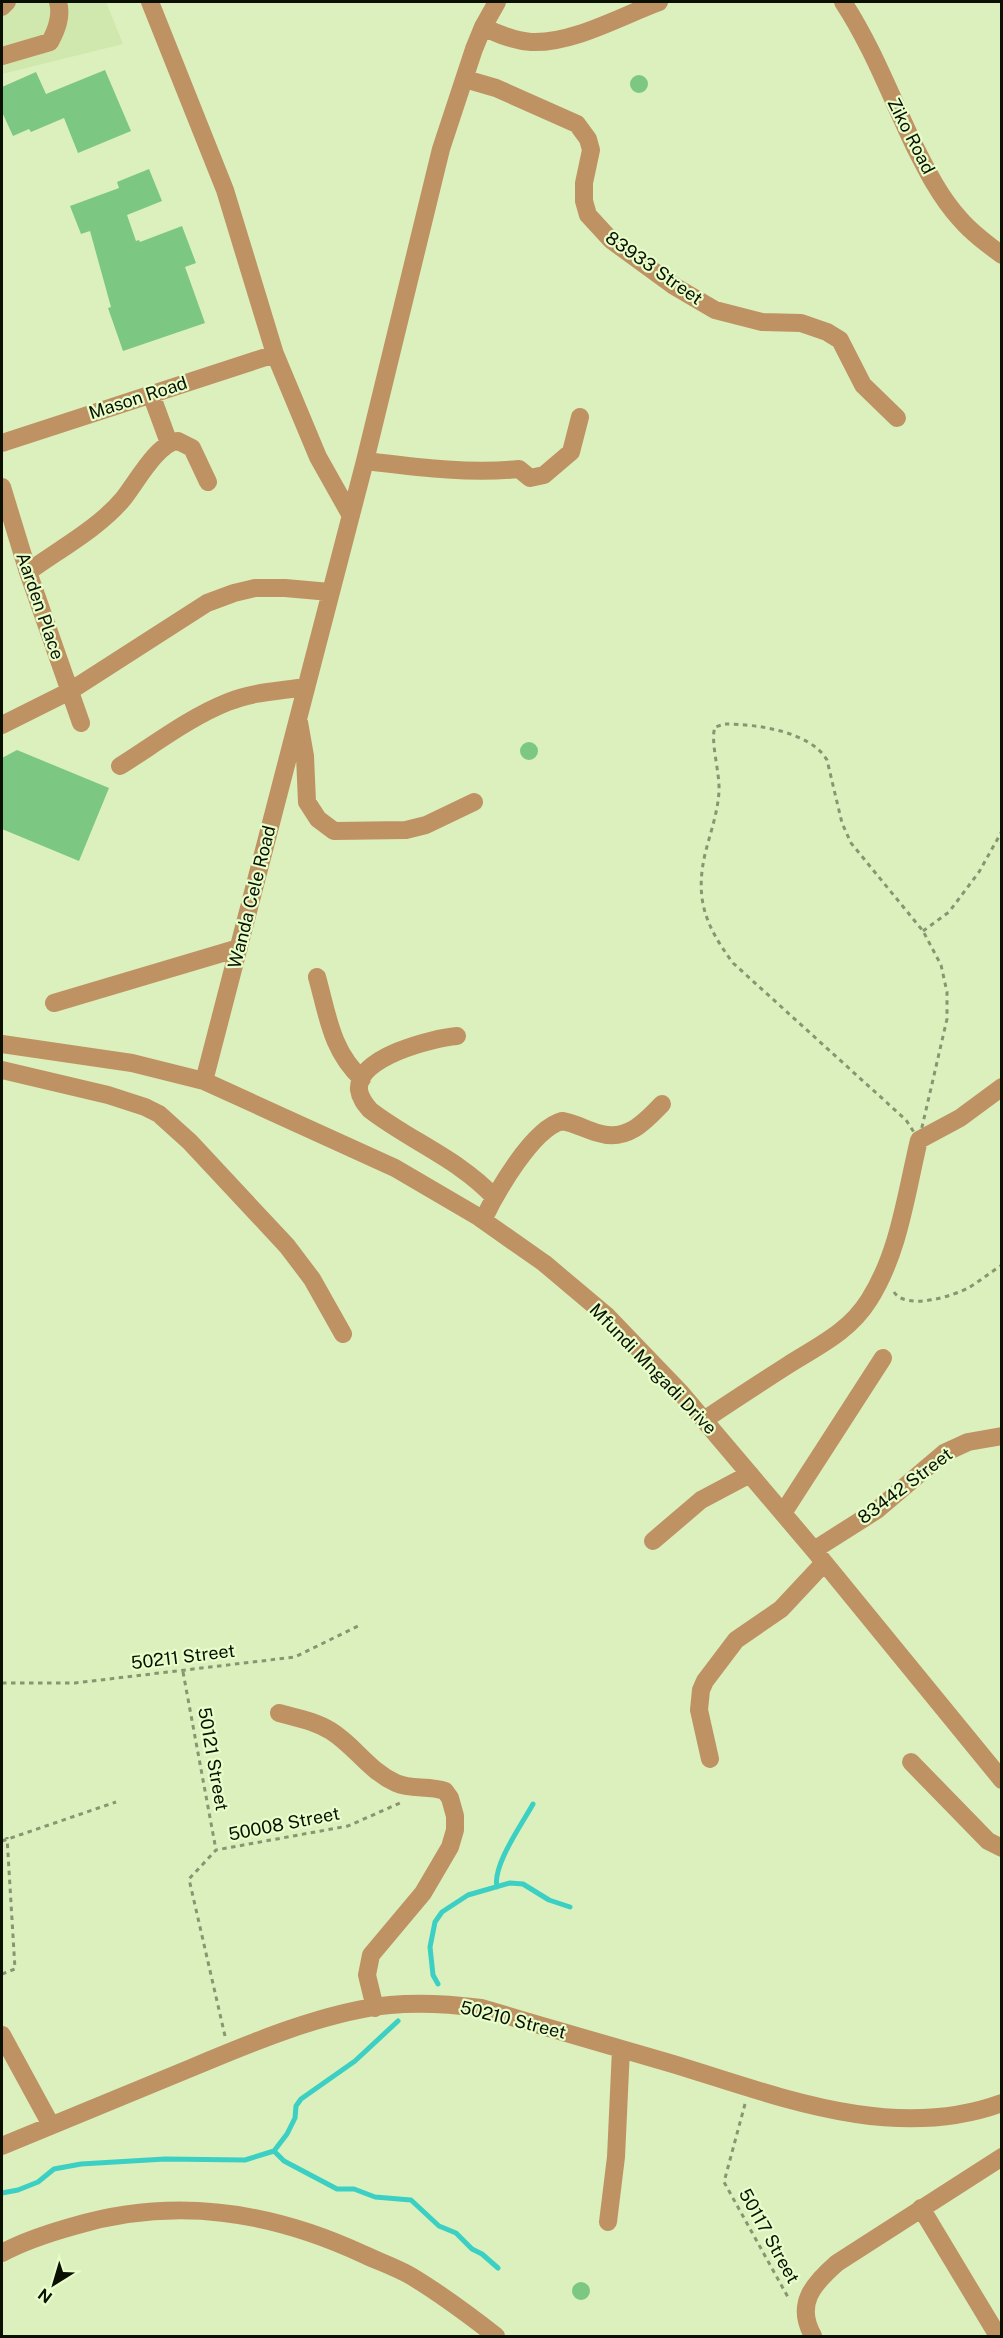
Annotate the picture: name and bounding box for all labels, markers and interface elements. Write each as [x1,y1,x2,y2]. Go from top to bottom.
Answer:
street label: Ziko Road [883,94,940,177]
street label: 83933 Street [602,226,707,309]
street label: Mason Road [86,372,190,423]
street label: Aarden Place [12,549,69,662]
street label: Wanda Cele Road [224,823,279,970]
street label: Mfundi Mngadi Drive [585,1299,721,1438]
street label: 83442 Street [853,1443,956,1528]
street label: 50211 Street [130,1640,236,1673]
street label: 50121 Street [194,1705,233,1812]
street label: 50008 Street [227,1802,341,1845]
street label: 50210 Street [458,1996,568,2043]
street label: 50117 Street [735,2185,804,2287]
north arrow [24,2254,84,2314]
text: N [35,2284,56,2307]

